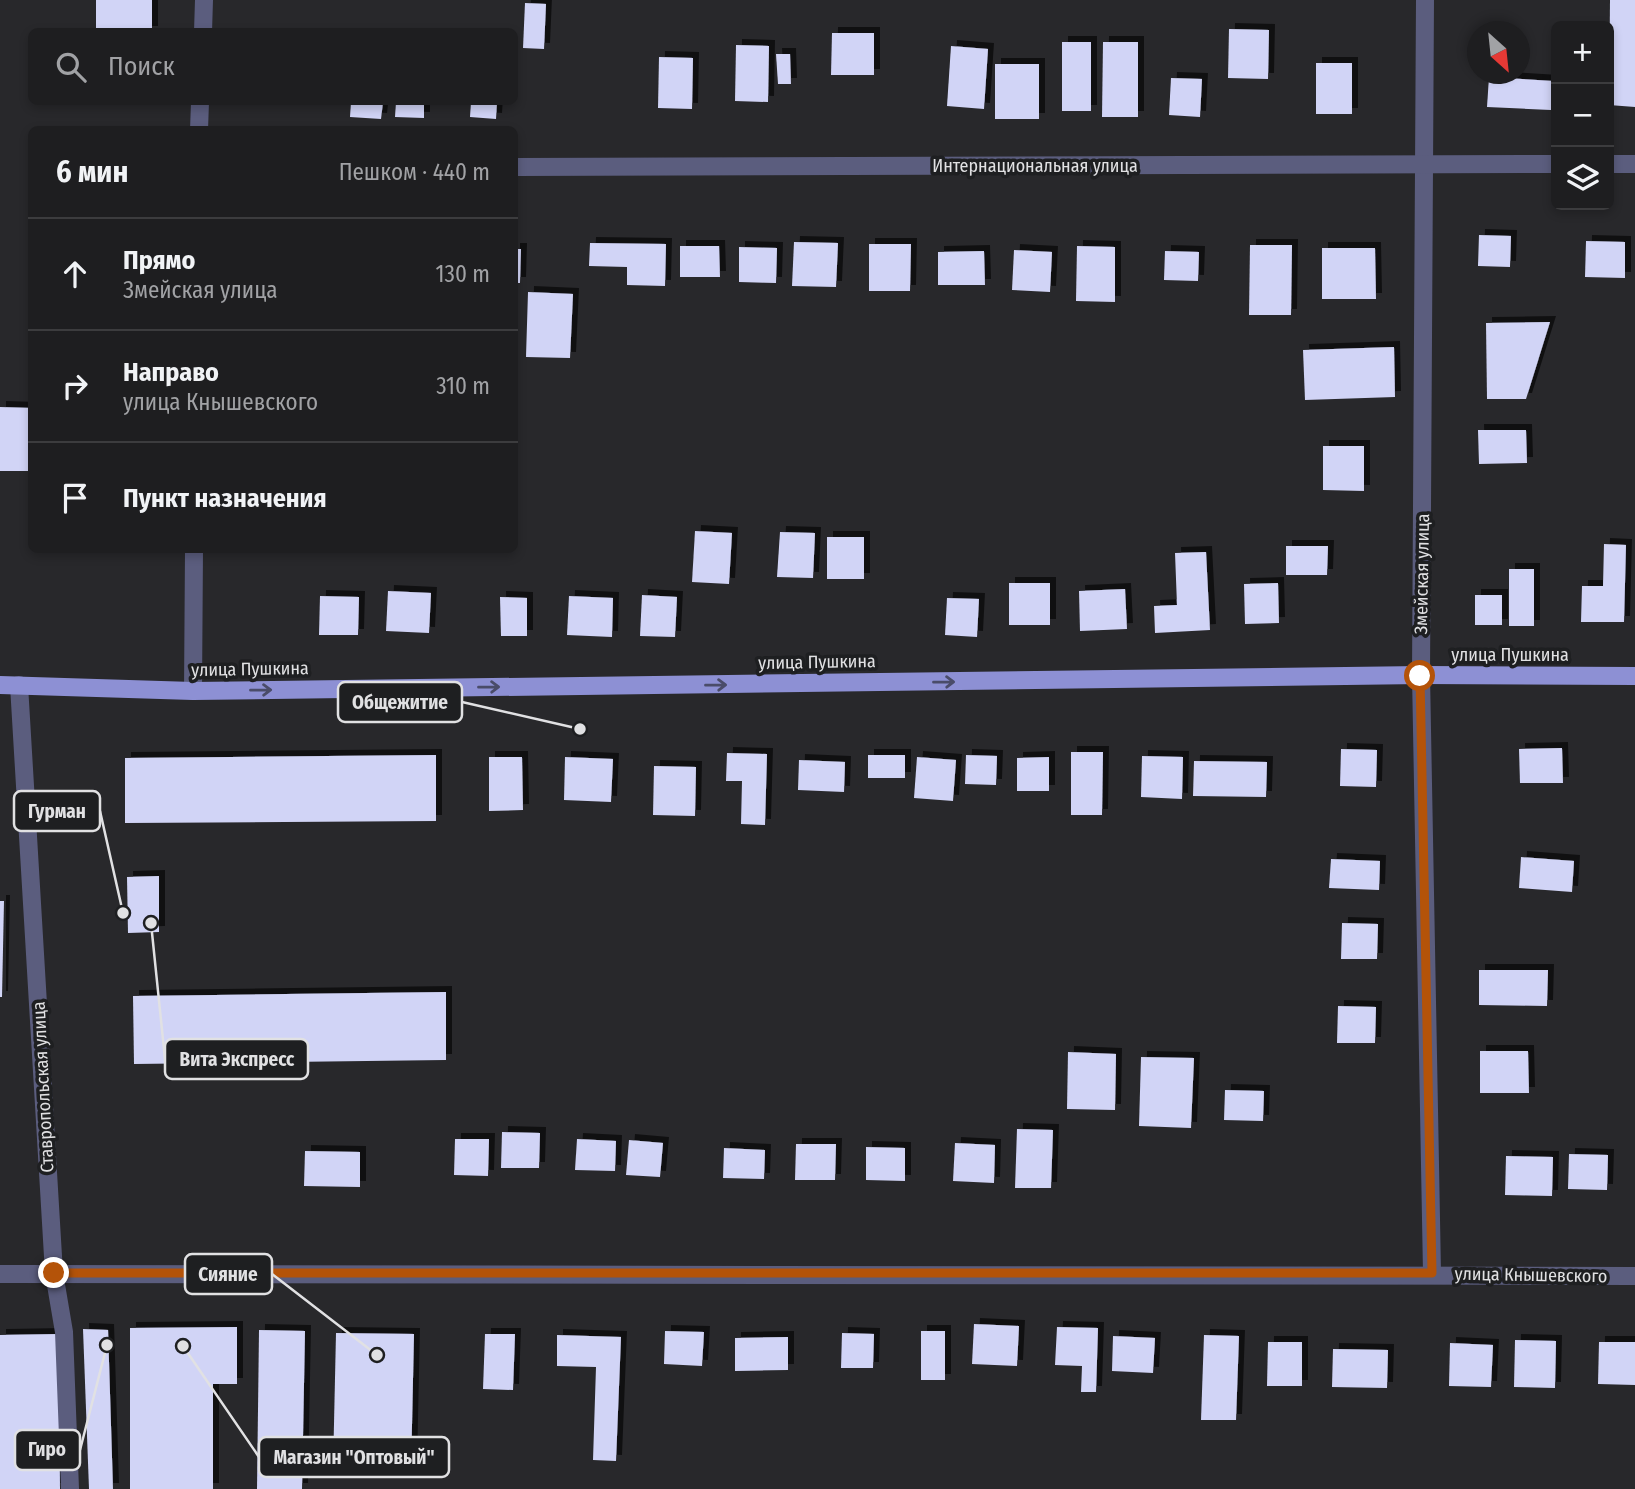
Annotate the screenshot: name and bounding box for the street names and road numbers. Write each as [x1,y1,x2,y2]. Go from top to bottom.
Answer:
street label: Интернациональная улица [932,155,1138,177]
street label: Змейская улица [1410,513,1434,635]
street label: улица Пушкина [1451,644,1569,666]
street label: улица Пушкина [758,650,876,674]
street label: улица Пушкина [191,657,309,681]
street label: Ставропольская улица [28,1001,58,1173]
street label: улица Кнышевского [1454,1263,1608,1287]

